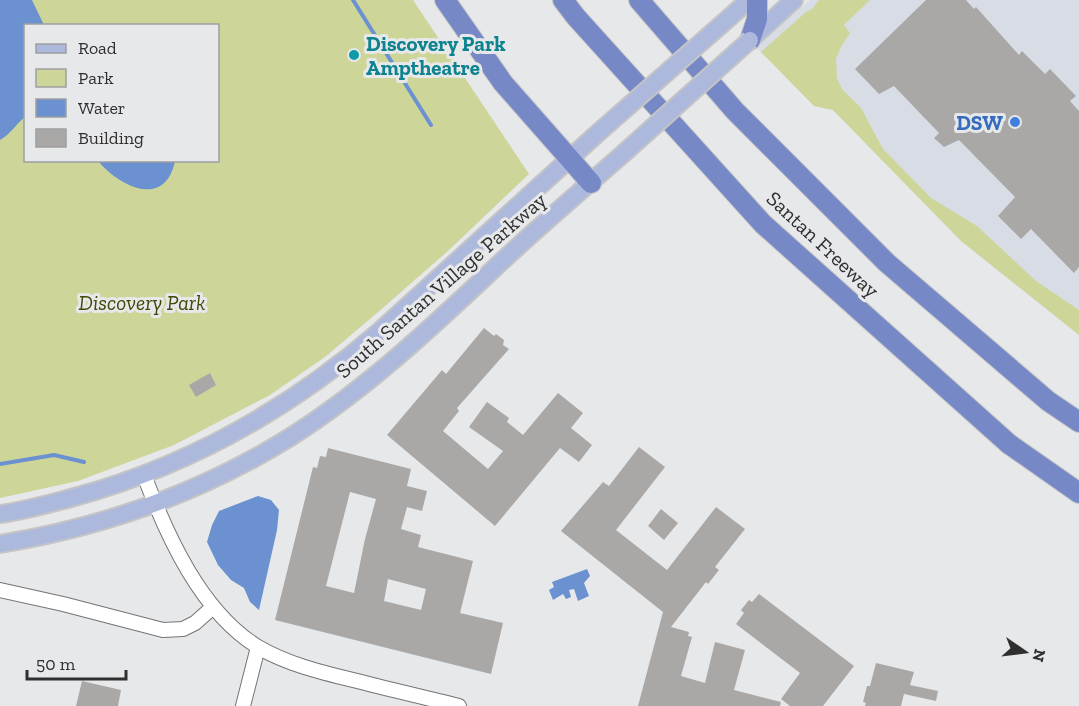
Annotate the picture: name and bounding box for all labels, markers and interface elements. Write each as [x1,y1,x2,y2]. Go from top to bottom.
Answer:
legend [24,24,219,162]
place label: Discovery Park Amptheatre [366,31,506,80]
text: Road [78,37,117,59]
marker: Discovery Park Amptheatre [347,48,361,62]
text: Park [78,67,114,89]
text: Water [78,97,125,119]
place label: DSW [956,110,1003,135]
marker: DSW [1008,115,1022,129]
text: Building [78,127,144,149]
street label: Santan Freeway [762,186,885,303]
street label: South Santan Village Parkway [331,187,551,383]
park label: Discovery Park [79,290,205,315]
north arrow [995,622,1055,682]
scale bar [27,643,126,681]
text: N [1028,647,1050,664]
text: 50 m [36,653,76,675]

